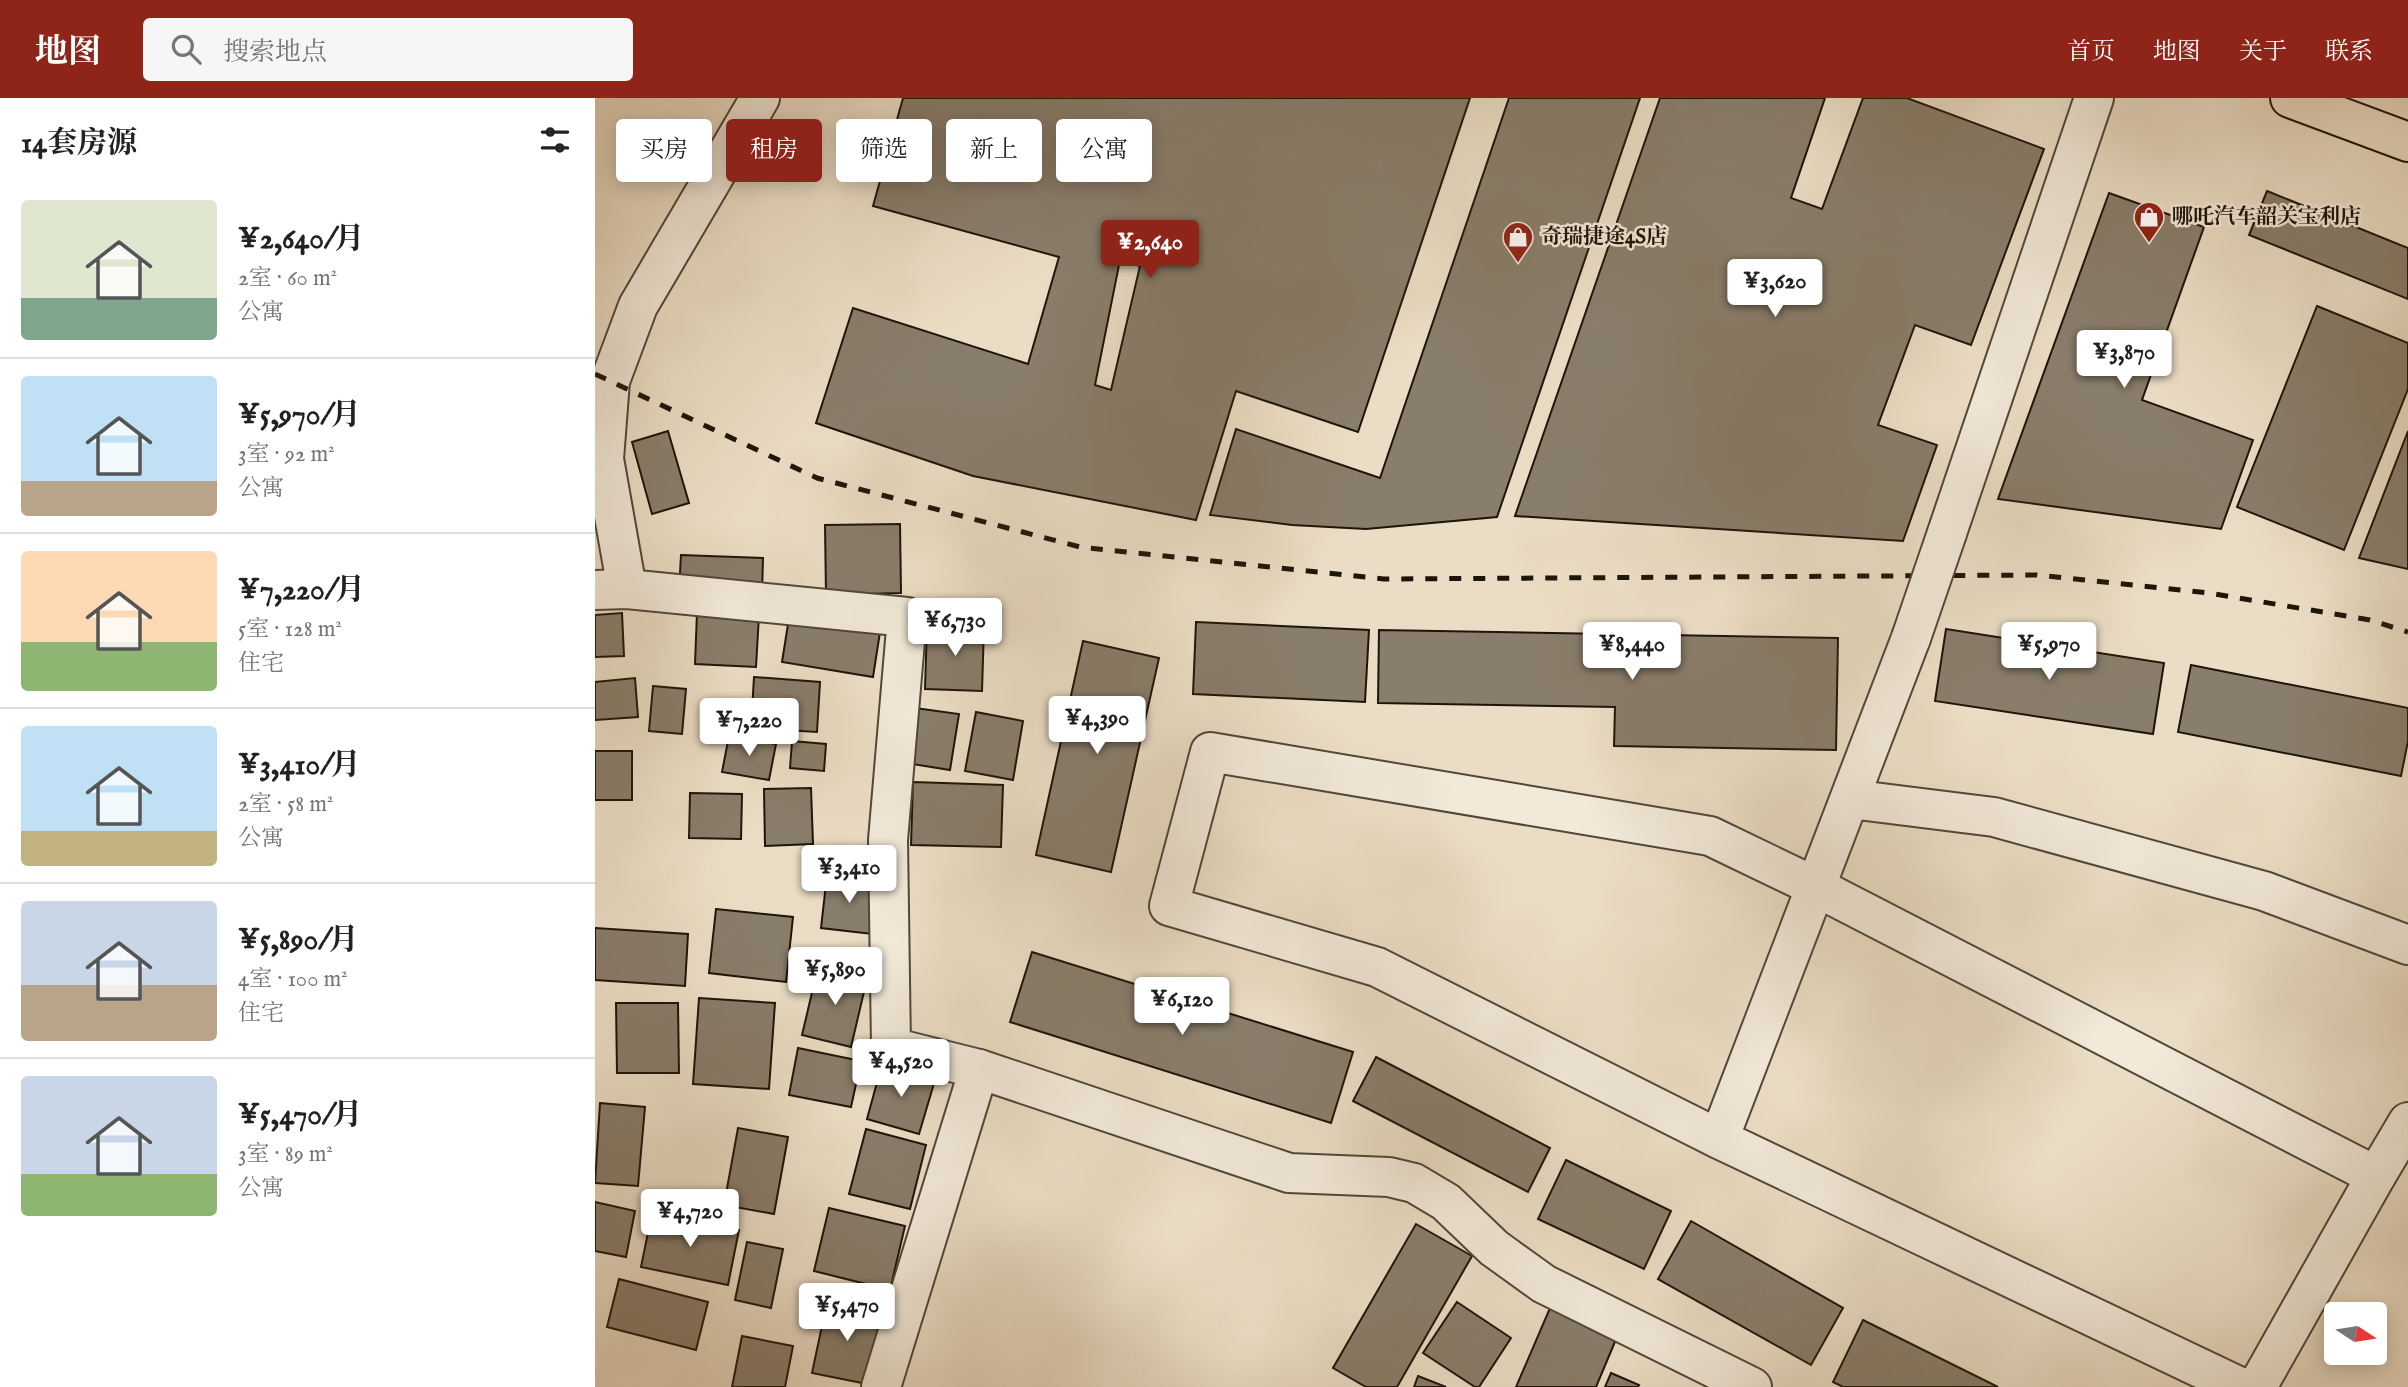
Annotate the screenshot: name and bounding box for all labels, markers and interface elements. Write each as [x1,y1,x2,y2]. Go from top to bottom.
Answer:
search box [143,18,633,81]
icon: search [167,30,205,68]
text: 地图 [35,32,101,74]
text: 搜索地点 [223,36,327,69]
text: 首页 [2067,37,2115,68]
text: 地图 [2153,37,2201,68]
text: 关于 [2239,37,2287,68]
text: 联系 [2325,37,2373,68]
chip: 买房 [616,119,712,182]
chip: 租房 [726,119,822,182]
chip: 筛选 [836,119,932,182]
chip: 新上 [946,119,1042,182]
chip: 公寓 [1056,119,1152,182]
icon: filters [536,121,574,159]
text: 14套房源 [21,125,137,163]
shop icon: 哪吒汽车韶关宝利店 [2132,200,2166,244]
place label: 哪吒汽车韶关宝利店 [2172,204,2361,231]
pin: ¥2,640 [1093,220,1207,280]
shop icon: 奇瑞捷途4S店 [1501,220,1535,264]
text: ¥2,640/月 [238,221,364,259]
place label: 奇瑞捷途4S店 [1541,224,1667,251]
icon: home [77,228,161,312]
text: ¥2,640 [1117,228,1183,257]
pin: ¥3,620 [1718,260,1832,319]
text: 2室 · 60 m² [238,264,337,293]
text: ¥3,620 [1743,267,1807,296]
text: 公寓 [238,298,284,327]
pin: ¥3,870 [2067,330,2181,390]
text: ¥3,870 [2093,338,2155,367]
text: ¥5,970/月 [238,397,361,435]
icon: home [77,404,161,488]
text: 3室 · 92 m² [238,440,335,469]
text: 公寓 [238,474,284,503]
text: ¥7,220/月 [238,572,365,610]
icon: home [77,579,161,663]
pin: ¥6,730 [898,598,1012,658]
text: ¥6,730 [924,606,986,635]
text: 5室 · 128 m² [238,615,342,644]
pin: ¥8,440 [1575,622,1689,682]
pin: ¥5,970 [1992,622,2106,682]
text: ¥8,440 [1599,630,1665,659]
text: ¥5,970 [2017,630,2081,659]
text: 住宅 [238,649,284,678]
pin: ¥4,390 [1040,696,1154,756]
pin: ¥7,220 [692,698,806,758]
text: ¥4,390 [1065,704,1129,733]
text: ¥7,220 [716,706,782,735]
text: ¥3,410/月 [238,747,360,785]
icon: home [77,754,161,838]
text: 2室 · 58 m² [238,790,333,819]
text: 公寓 [238,824,284,853]
pin: ¥3,410 [792,846,906,905]
text: ¥3,410 [817,853,881,882]
text: ¥5,890/月 [238,922,359,960]
icon: home [77,929,161,1013]
pin: ¥5,890 [778,948,892,1007]
text: ¥5,890 [804,955,866,984]
text: 4室 · 100 m² [238,965,348,994]
pin: ¥6,120 [1125,978,1239,1037]
text: ¥6,120 [1150,985,1214,1014]
text: 住宅 [238,999,284,1028]
pin: ¥4,520 [844,1040,958,1099]
text: ¥4,520 [868,1047,934,1076]
text: ¥5,470/月 [238,1097,362,1135]
icon: home [77,1104,161,1188]
text: 3室 · 89 m² [238,1140,333,1169]
text: 公寓 [238,1174,284,1203]
pin: ¥4,720 [633,1190,747,1249]
text: ¥4,720 [657,1197,723,1226]
pin: ¥5,470 [790,1284,904,1343]
text: ¥5,470 [815,1291,879,1320]
north arrow [2324,1302,2387,1365]
map controls [2324,1302,2387,1365]

